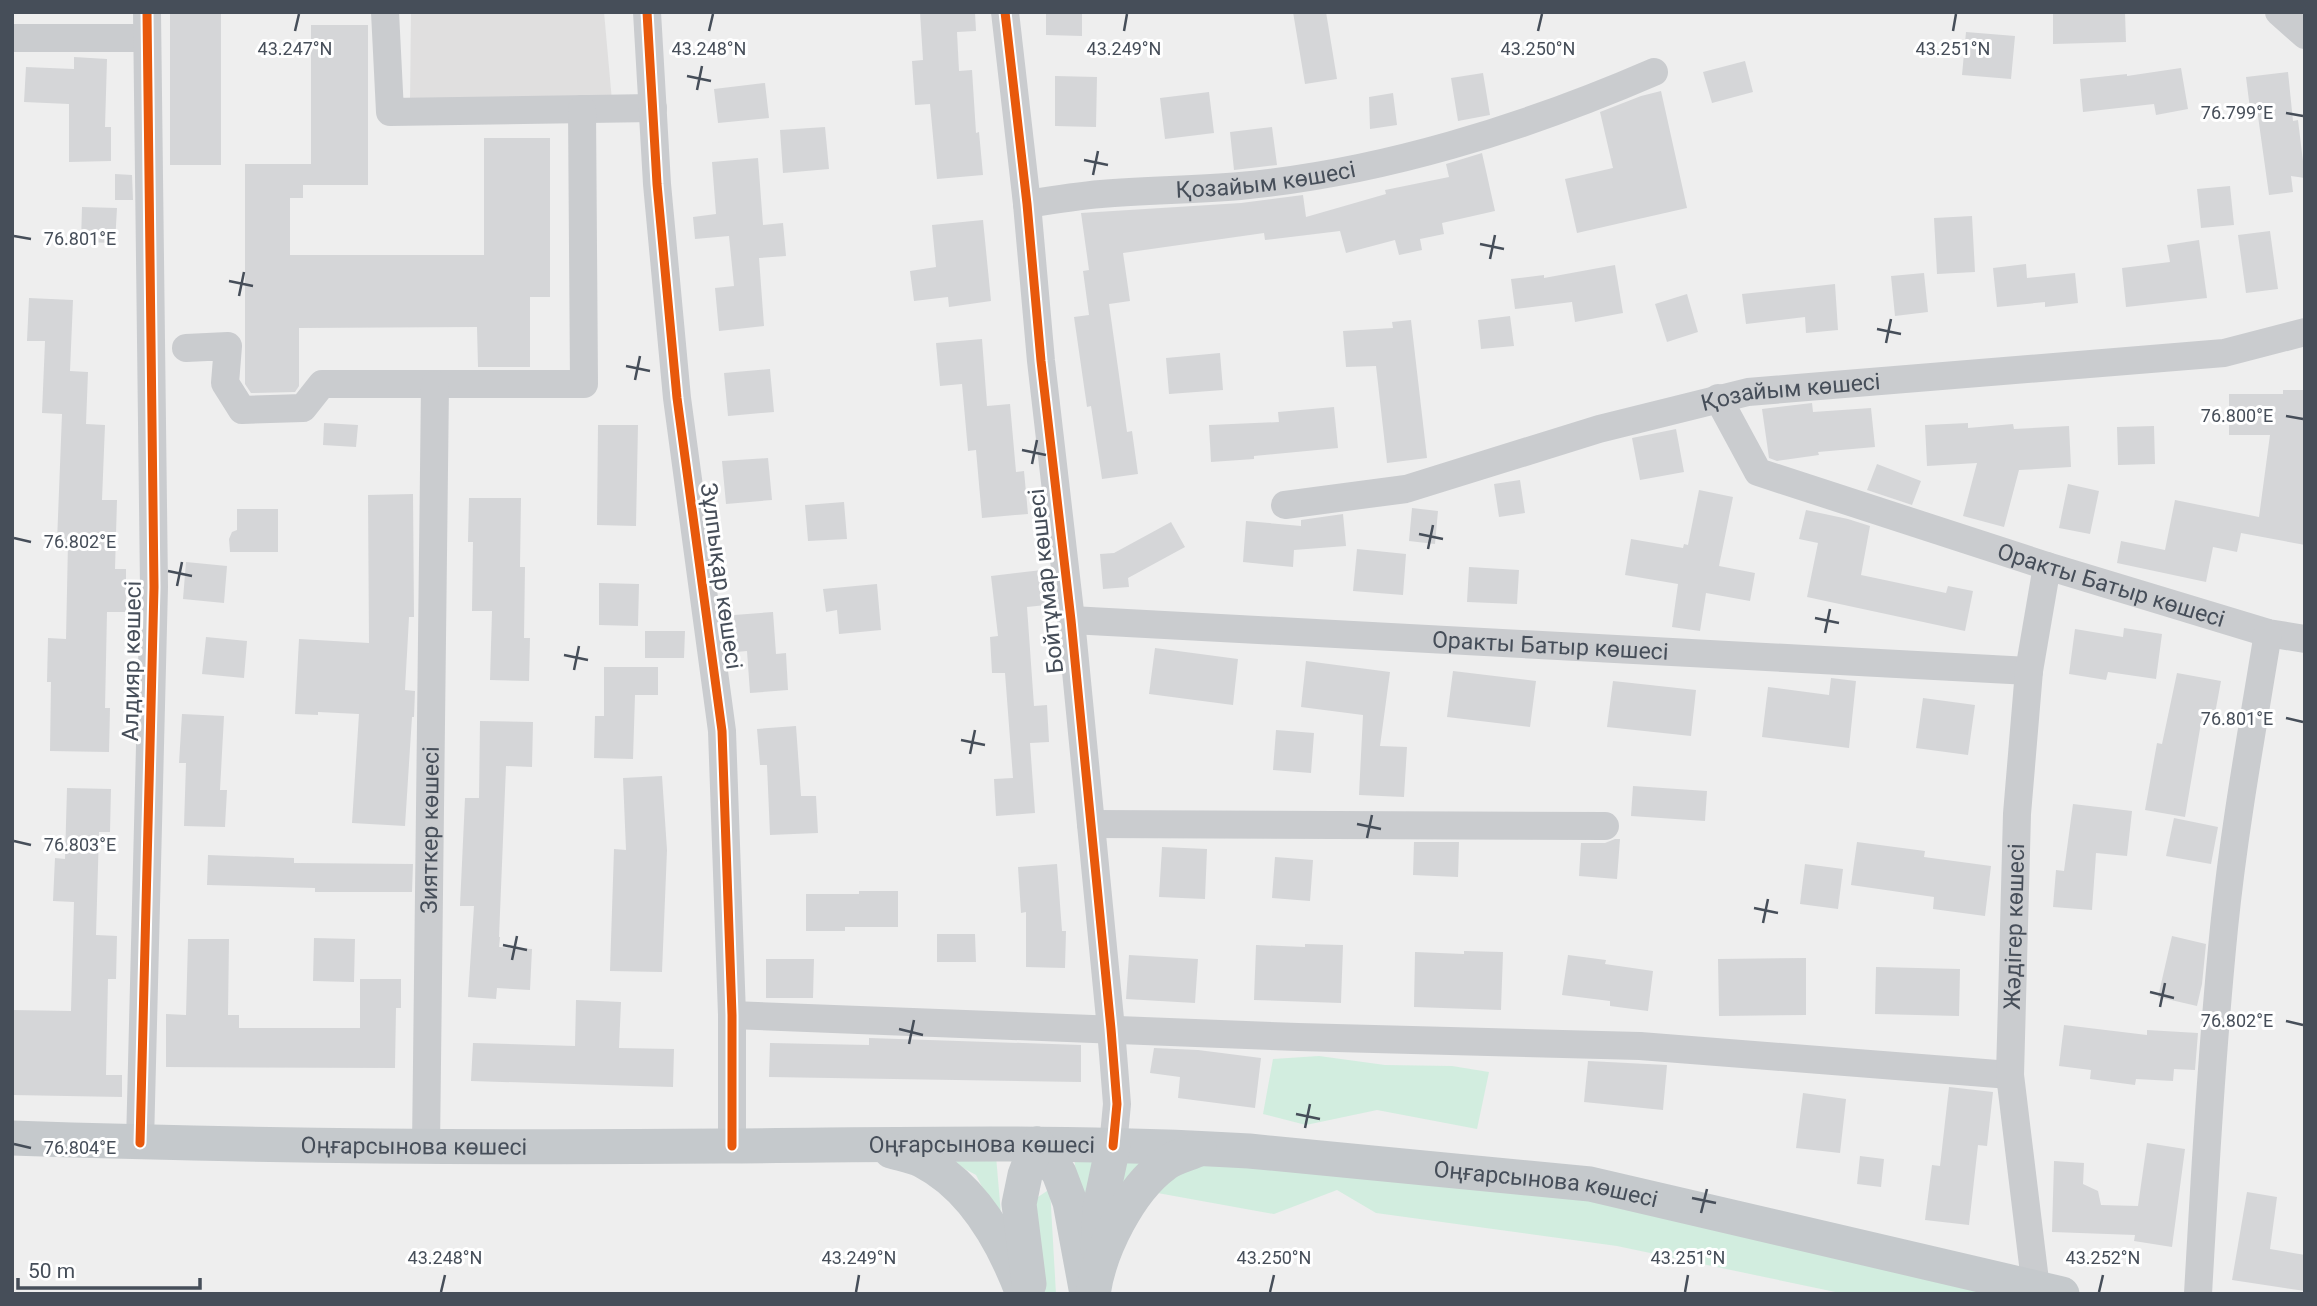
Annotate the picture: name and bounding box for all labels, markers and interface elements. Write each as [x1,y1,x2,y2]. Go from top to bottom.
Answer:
text: 43.247°N [258,38,332,59]
text: 43.248°N [672,38,746,59]
text: 43.249°N [1087,38,1161,59]
text: 43.250°N [1501,38,1575,59]
text: 43.251°N [1916,38,1990,59]
text: 76.799°E [2201,102,2273,123]
street label: Қозайым көшесі [1175,155,1358,203]
text: 76.801°E [44,228,116,249]
street label: Қозайым көшесі [1698,368,1881,417]
text: 76.800°E [2201,405,2273,426]
street label: Зұлпықар көшесі [695,481,747,671]
street label: Бойтұмар көшесі [1023,487,1069,675]
text: 76.802°E [44,531,116,552]
street label: Оракты Батыр көшесі [1994,537,2228,633]
street label: Алдияр көшесі [117,580,147,742]
street label: Оракты Батыр көшесі [1431,626,1669,665]
text: 76.801°E [2201,708,2273,729]
street label: Зияткер көшесі [415,746,444,914]
text: 76.803°E [44,834,116,855]
street label: Жәдігер көшесі [1998,843,2030,1010]
text: 76.802°E [2201,1010,2273,1031]
street label: Оңғарсынова көшесі [869,1130,1095,1158]
street label: Оңғарсынова көшесі [301,1131,527,1160]
text: 76.804°E [44,1137,116,1158]
street label: Оңғарсынова көшесі [1432,1155,1661,1213]
scale bar [18,1246,200,1290]
text: 43.248°N [408,1247,482,1268]
text: 43.249°N [822,1247,896,1268]
text: 43.250°N [1237,1247,1311,1268]
text: 43.251°N [1651,1247,1725,1268]
text: 43.252°N [2066,1247,2140,1268]
text: 50 m [28,1259,75,1283]

